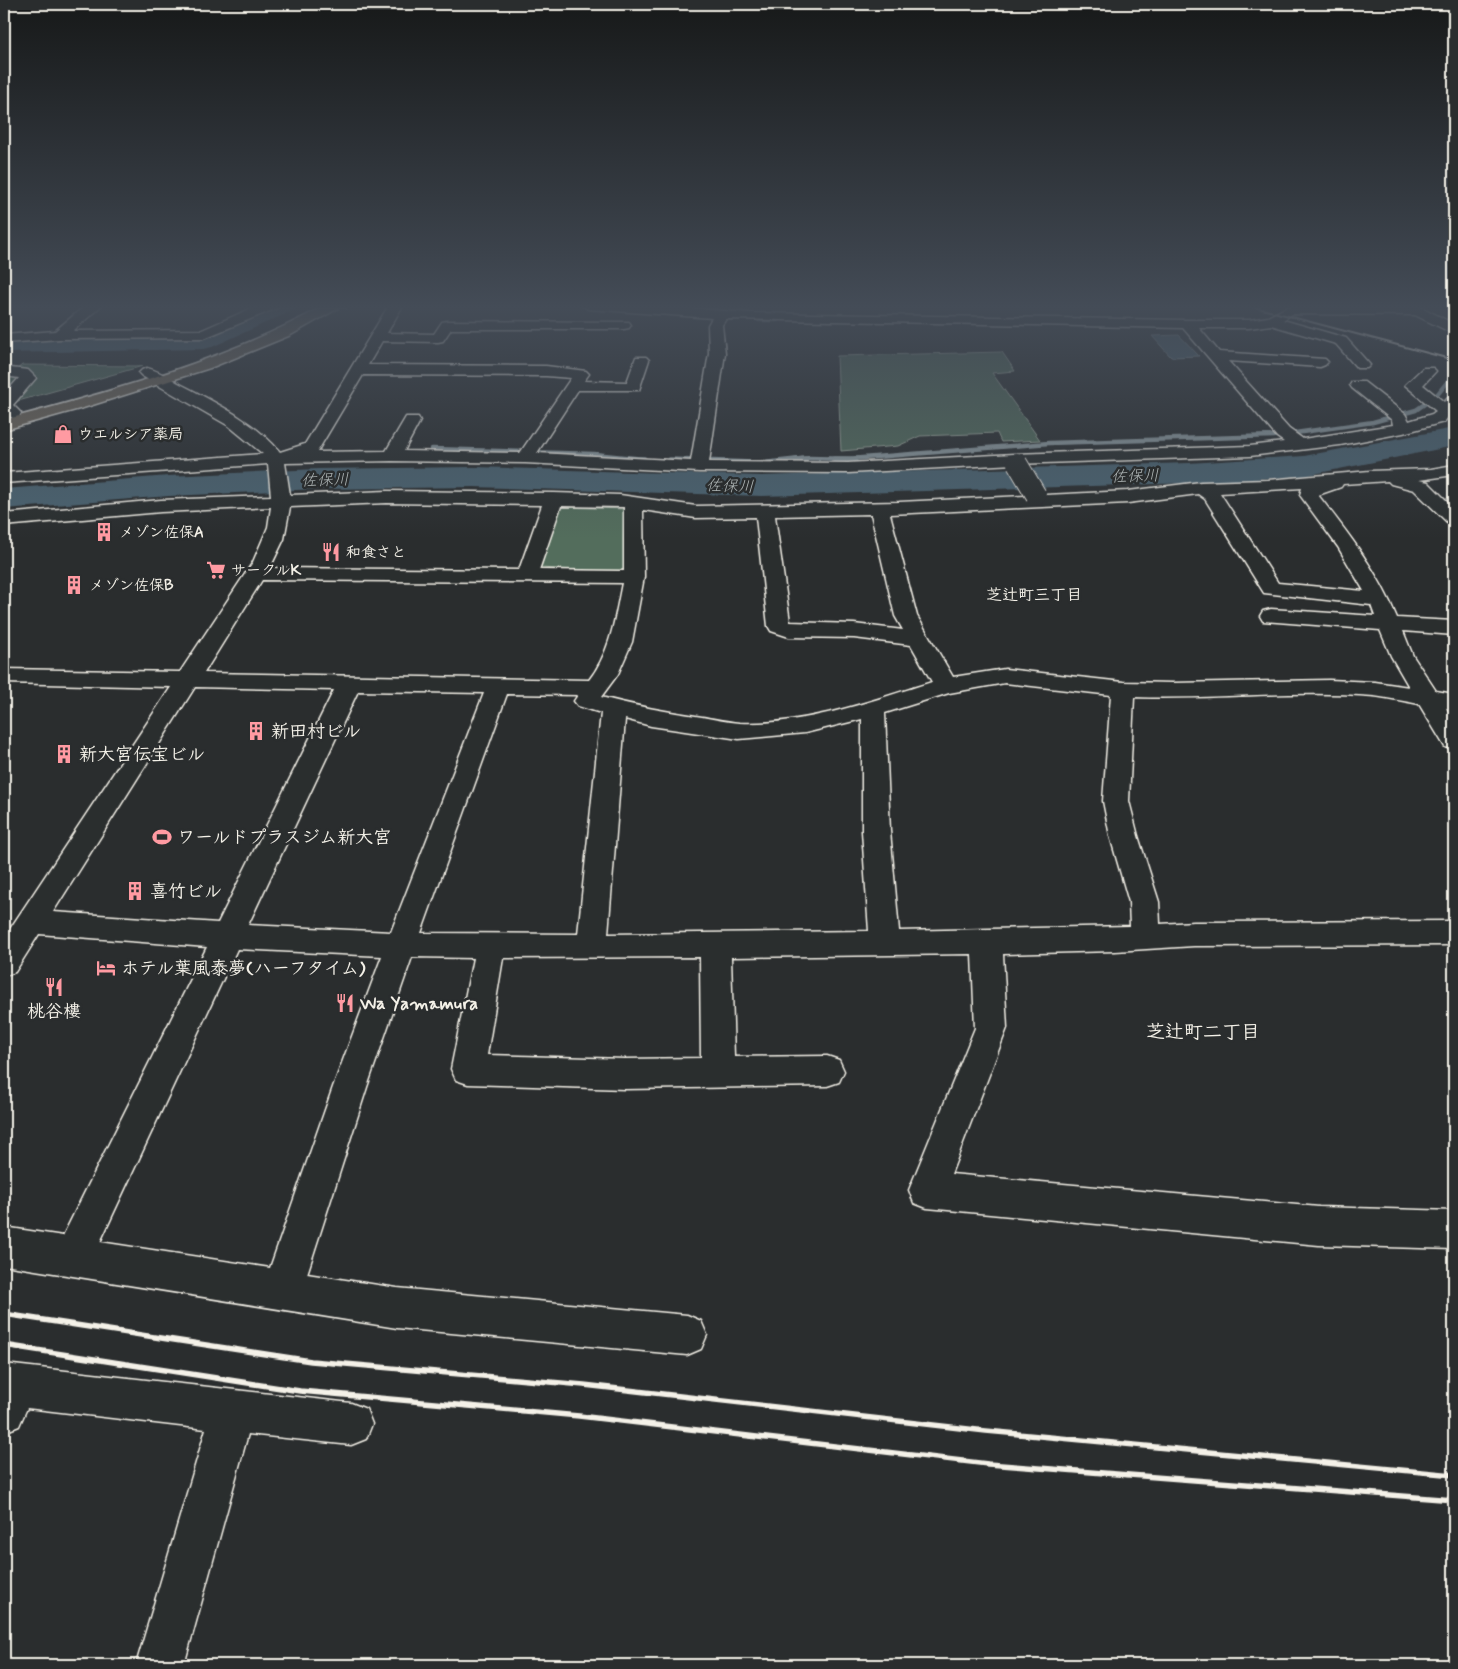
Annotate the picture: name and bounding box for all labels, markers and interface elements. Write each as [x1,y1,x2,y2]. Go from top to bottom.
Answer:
shop icon: ウエルシア薬局 [52,423,74,445]
place label: ウエルシア薬局 [78,425,183,445]
water label: 佐保川 [1111,465,1159,488]
water label: 佐保川 [301,469,349,492]
water label: 佐保川 [706,475,754,498]
building icon: メゾン佐保A [93,521,115,543]
place label: メゾン佐保A [119,523,204,543]
restaurant icon: 和食さと [320,541,342,563]
place label: 和食さと [346,543,406,563]
supermarket icon: サークルK [205,559,227,581]
place label: サークルK [231,561,301,581]
building icon: メゾン佐保B [63,574,85,596]
place label: メゾン佐保B [89,576,174,596]
district label: 芝辻町三丁目 [986,585,1082,606]
building icon: 新田村ビル [245,720,267,742]
place label: 新田村ビル [271,720,361,744]
building icon: 新大宮伝宝ビル [53,743,75,765]
place label: 新大宮伝宝ビル [79,743,205,767]
sports icon: ワールドプラスジム新大宮 [151,826,173,848]
place label: ワールドプラスジム新大宮 [177,826,391,850]
building icon: 喜竹ビル [124,880,146,902]
place label: 喜竹ビル [150,880,222,904]
hotel icon: ホテル葉風泰夢(ハーフタイム) [95,957,117,979]
place label: ホテル葉風泰夢(ハーフタイム) [121,957,366,981]
restaurant icon: 桃谷樓 [43,976,65,998]
restaurant icon: Wa Yamamura [334,992,356,1014]
place label: Wa Yamamura [359,992,478,1016]
place label: 桃谷樓 [27,1000,81,1024]
district label: 芝辻町二丁目 [1146,1020,1260,1045]

